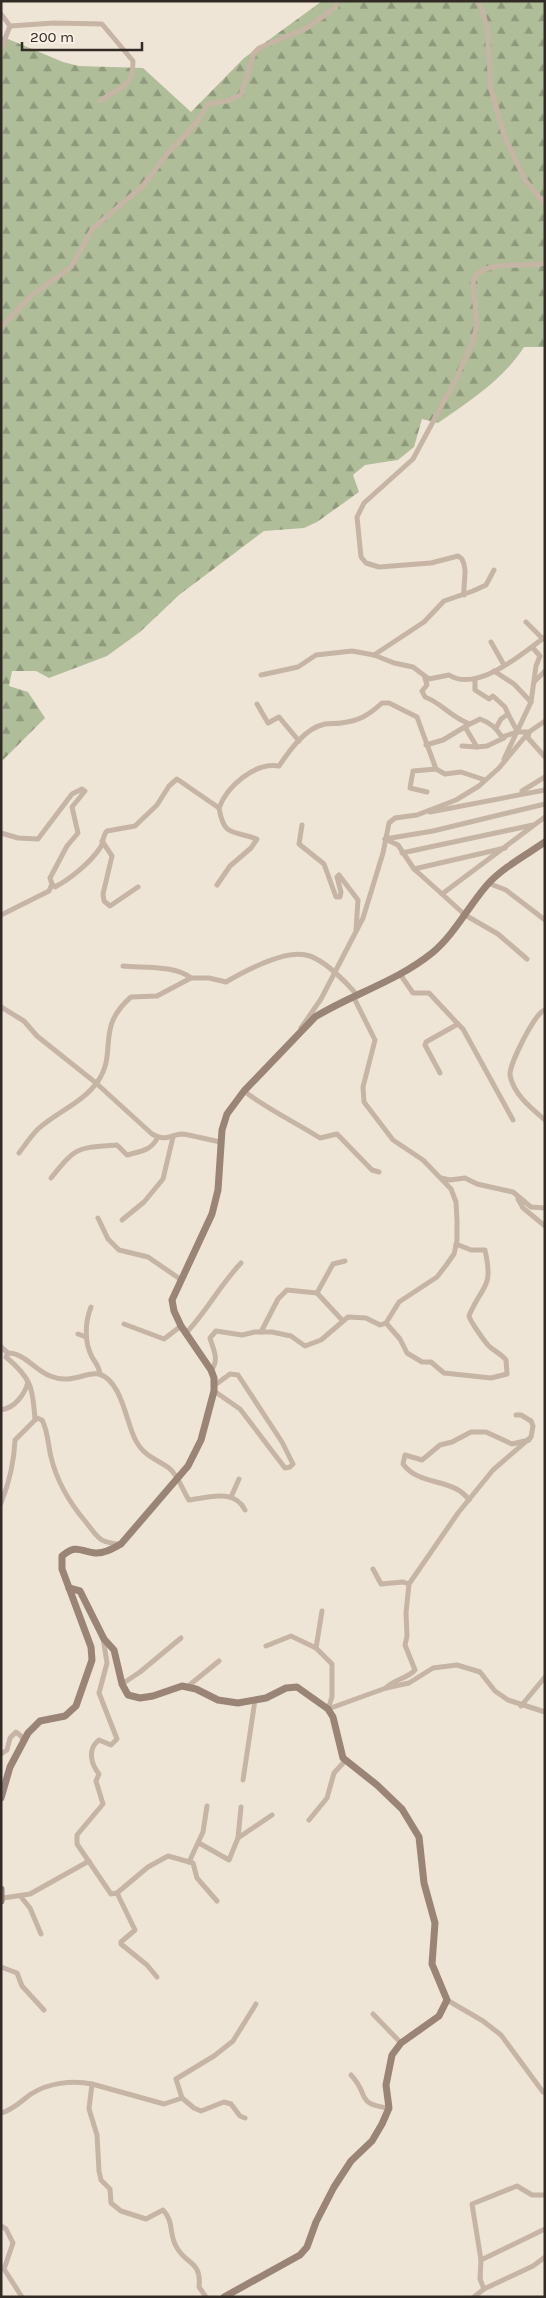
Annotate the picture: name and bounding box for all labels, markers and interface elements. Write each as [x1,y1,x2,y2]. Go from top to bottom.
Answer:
scale bar [22,20,142,52]
text: 200 m [30,28,74,46]

